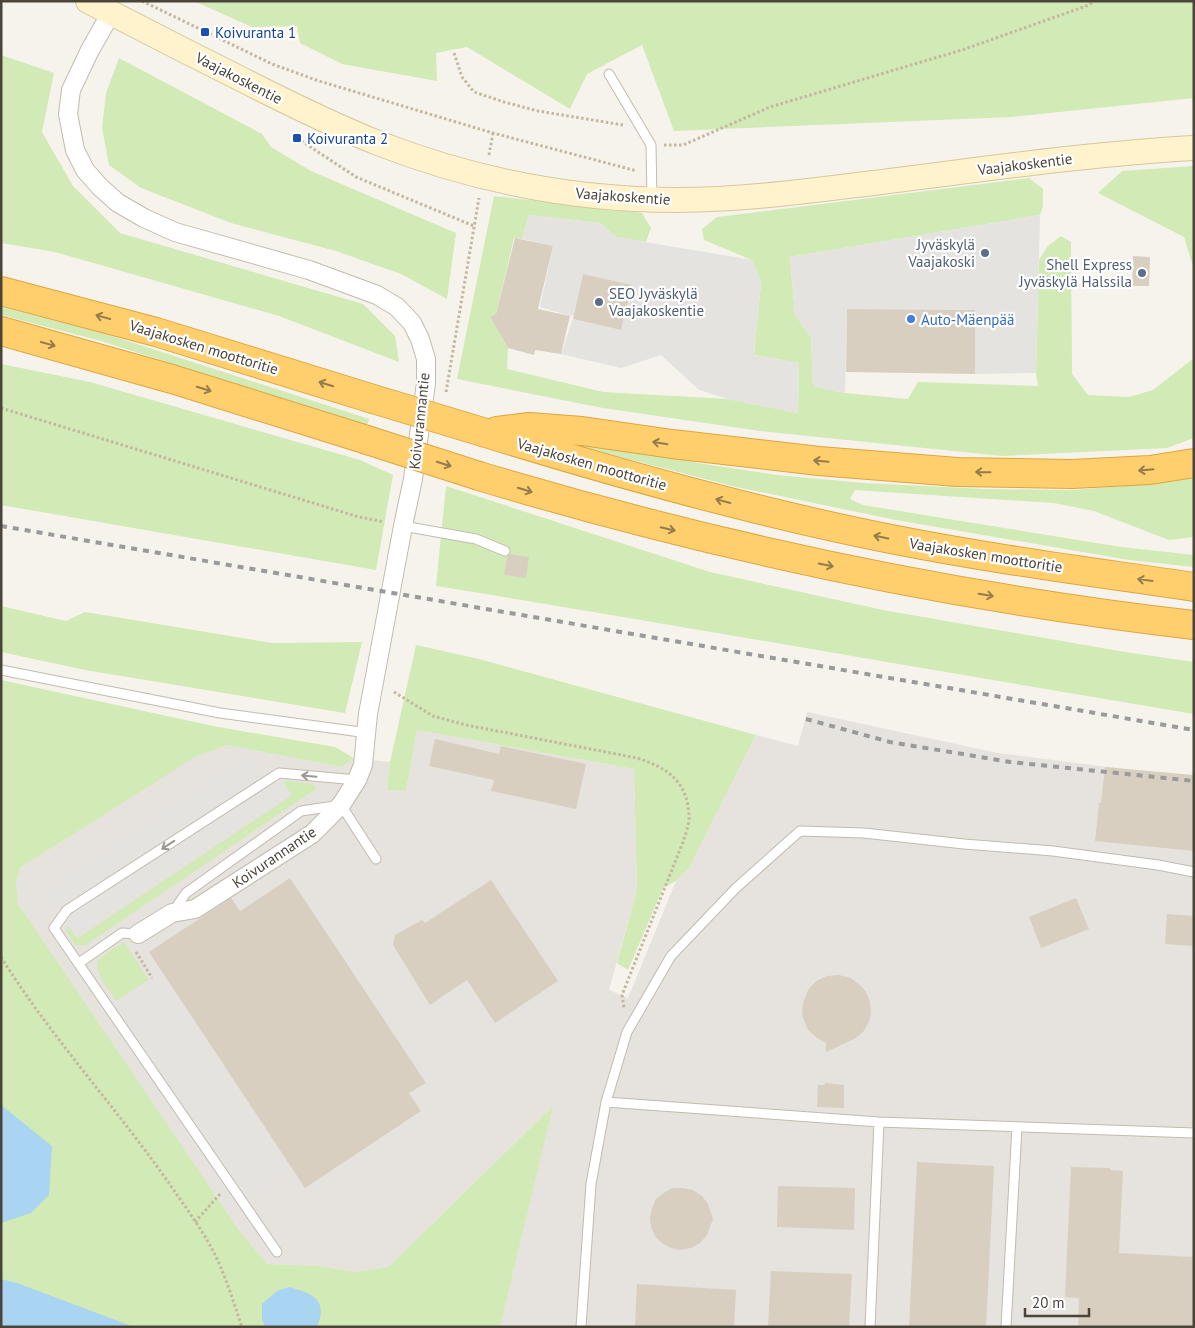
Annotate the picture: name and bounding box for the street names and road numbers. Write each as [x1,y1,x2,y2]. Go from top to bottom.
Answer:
street label: Vaajakoskentie [191,48,286,108]
street label: Vaajakoskentie [976,149,1073,179]
street label: Vaajakoskentie [574,183,671,209]
street label: Vaajakosken moottoritie [126,315,281,379]
street label: Koivurannantie [404,372,434,470]
street label: Vaajakosken moottoritie [514,433,669,494]
street label: Vaajakosken moottoritie [907,533,1064,576]
street label: Koivurannantie [228,822,320,892]

